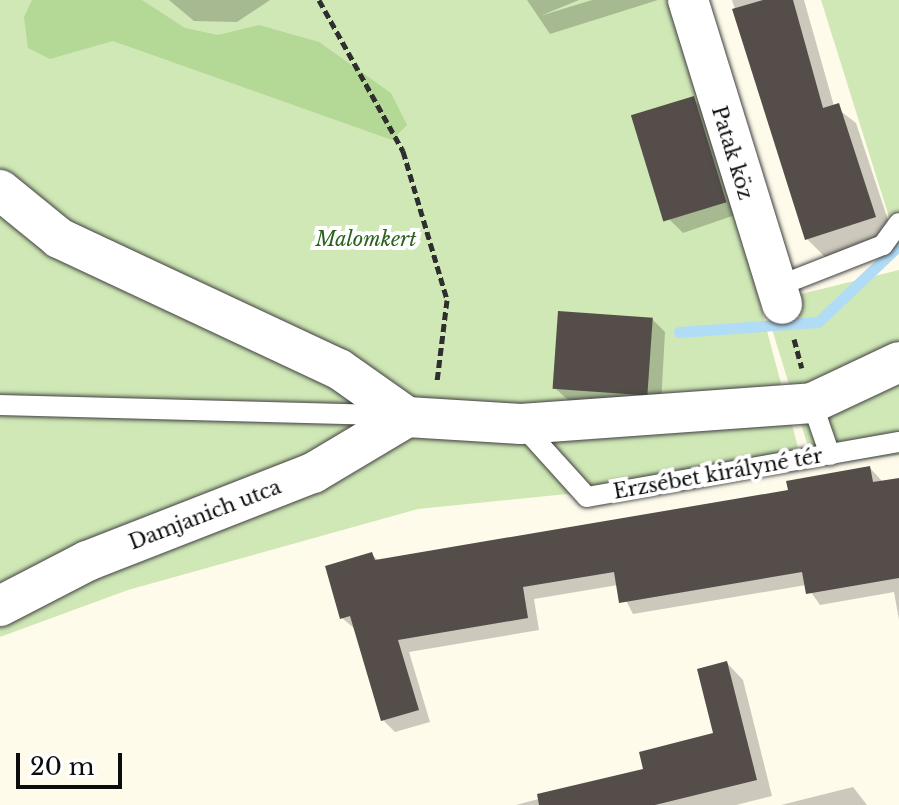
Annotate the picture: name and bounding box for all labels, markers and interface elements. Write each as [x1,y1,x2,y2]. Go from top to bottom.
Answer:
street label: Patak köz [706,103,758,203]
park label: Malomkert [315,227,417,251]
street label: Erzsébet királyné tér [612,444,824,504]
street label: Damjanich utca [126,475,284,555]
scale bar [20,737,126,787]
text: 20 m [30,752,95,781]

